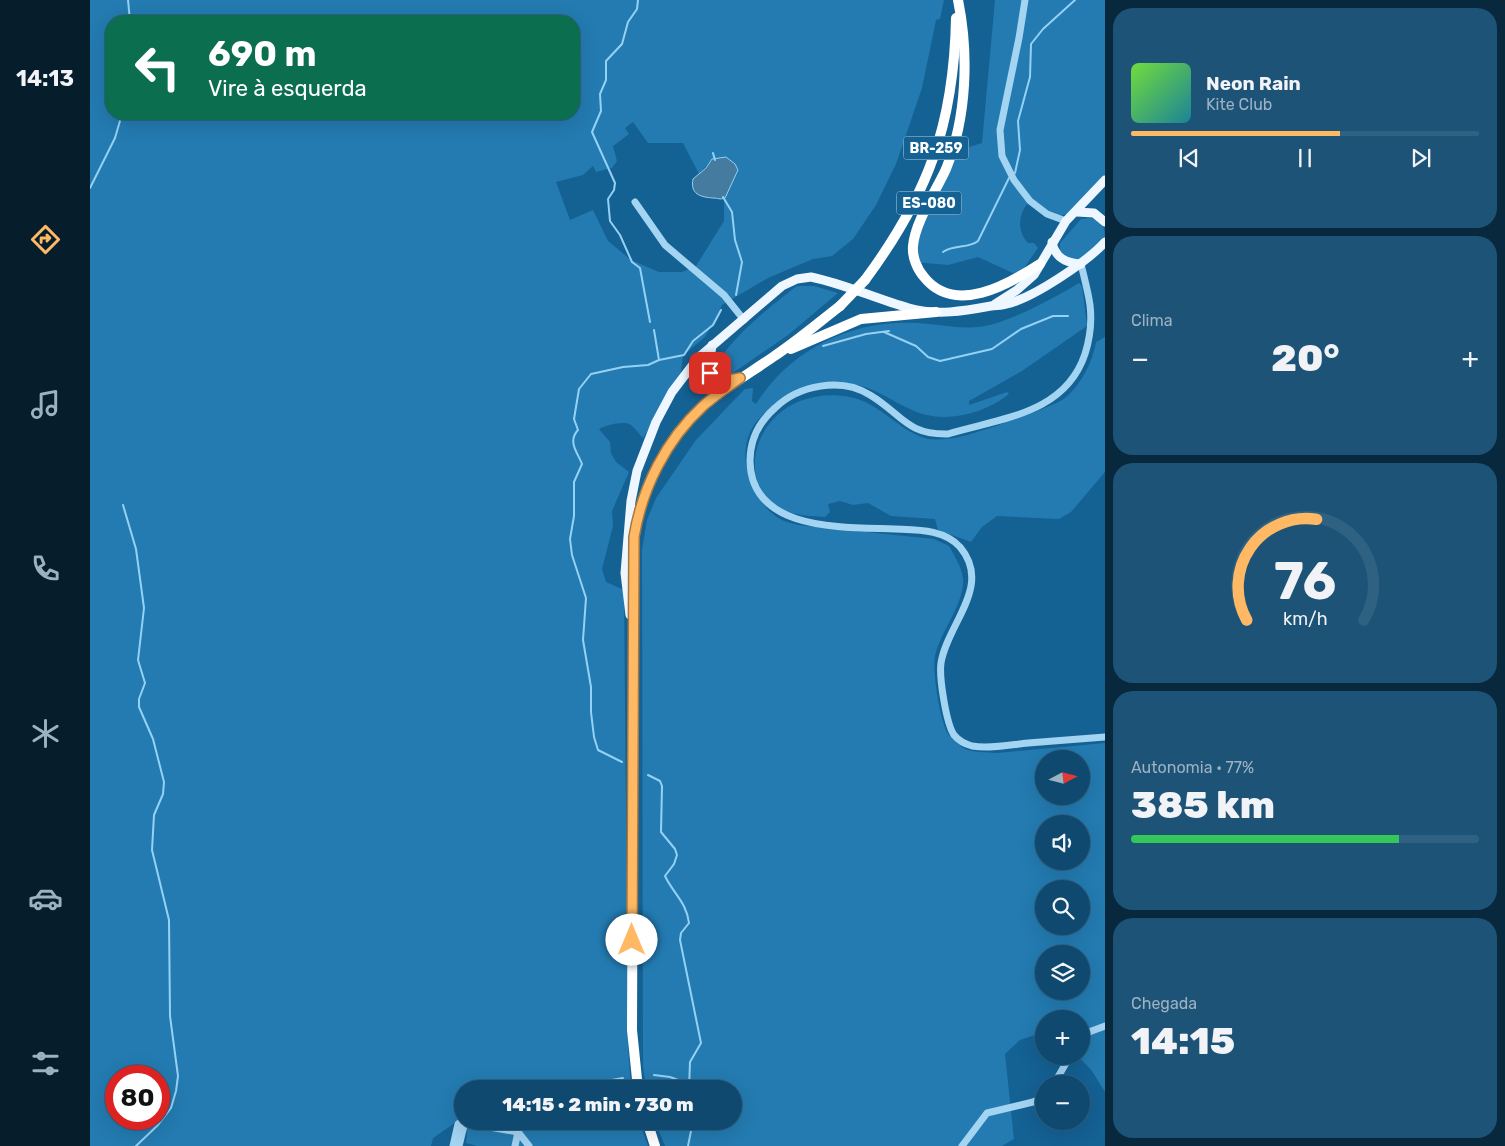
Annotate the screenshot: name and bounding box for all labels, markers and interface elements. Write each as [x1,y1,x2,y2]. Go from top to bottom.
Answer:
text: 690 m [208,33,317,75]
icon: left [125,35,190,100]
text: 14:13 [16,65,74,92]
text: Neon Rain [1206,72,1301,95]
text: Vire à esquerda [208,75,367,102]
text: Kite Club [1206,95,1272,114]
road number: BR-259 [904,136,968,160]
icon: previous [1175,144,1203,172]
icon: pause [1291,144,1319,172]
icon: next [1407,144,1435,172]
road number: ES-080 [896,192,962,214]
icon: directions [28,222,63,257]
text: Clima [1131,311,1172,330]
text: 20° [1271,335,1340,381]
text: − [1131,342,1149,375]
text: + [1462,342,1479,375]
pin [689,352,731,394]
icon: arrive [696,359,724,387]
icon: music [28,387,63,422]
text: 76 [1274,550,1336,612]
icon: phone [28,551,63,586]
text: km/h [1283,608,1327,629]
icon: climate [28,716,63,751]
north arrow [1035,750,1090,805]
map controls [1035,750,1090,1130]
text: Autonomia · 77% [1131,758,1254,777]
text: 385 km [1131,782,1275,828]
button: sound [1035,815,1090,870]
button: search [1035,880,1090,935]
icon: car [28,881,63,916]
position arrow [605,913,657,965]
button: layers [1035,945,1090,1000]
text: Chegada [1131,994,1197,1013]
button: + [1035,1010,1090,1065]
text: 14:15 [1131,1018,1235,1064]
icon: filters [28,1046,63,1081]
speed limit sign: 80 [105,1065,170,1130]
button: − [1035,1075,1090,1130]
text: 14:15 · 2 min · 730 m [502,1093,694,1116]

